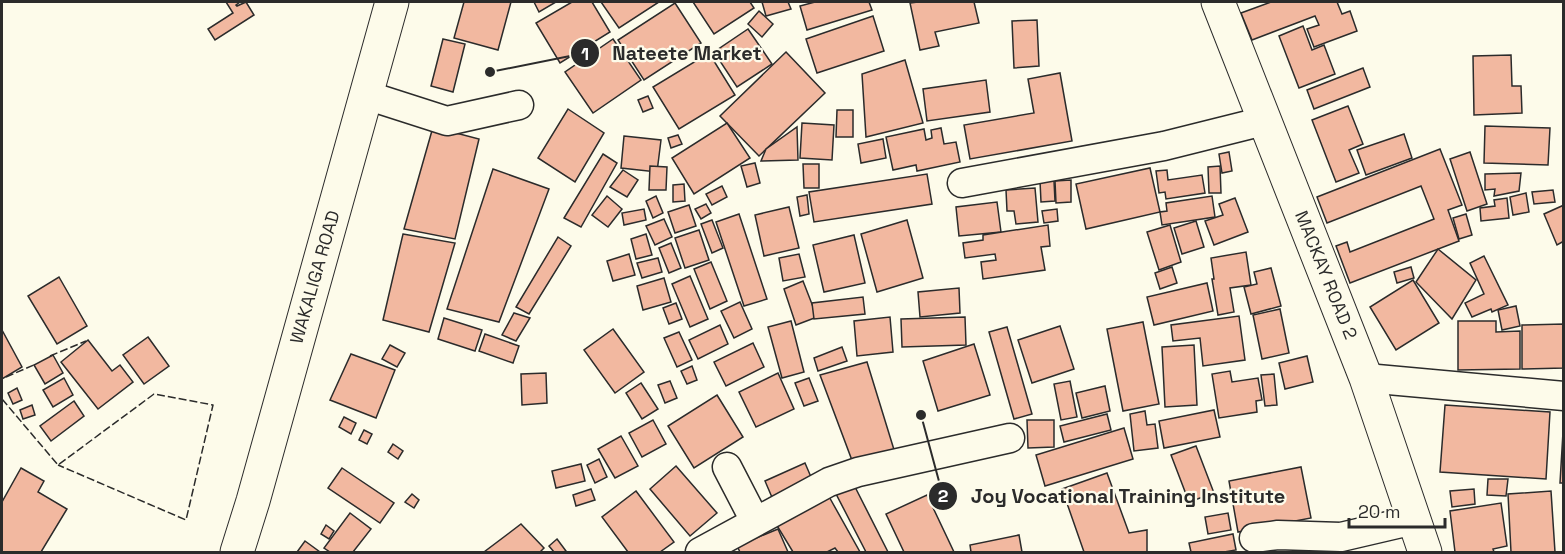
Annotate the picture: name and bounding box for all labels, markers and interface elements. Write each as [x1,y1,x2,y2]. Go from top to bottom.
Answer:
callout: Nateete Market [570,34,773,72]
text: Nateete Market [612,40,762,66]
text: 1 [581,42,589,65]
street label: MACKAY ROAD 2 [1290,207,1363,342]
street label: WAKALIGA ROAD [285,208,344,346]
callout: Joy Vocational Training Institute [928,477,1297,515]
text: Joy Vocational Training Institute [971,483,1285,509]
text: 2 [938,484,949,507]
scale bar [1349,491,1445,529]
text: 20 m [1358,500,1401,523]

